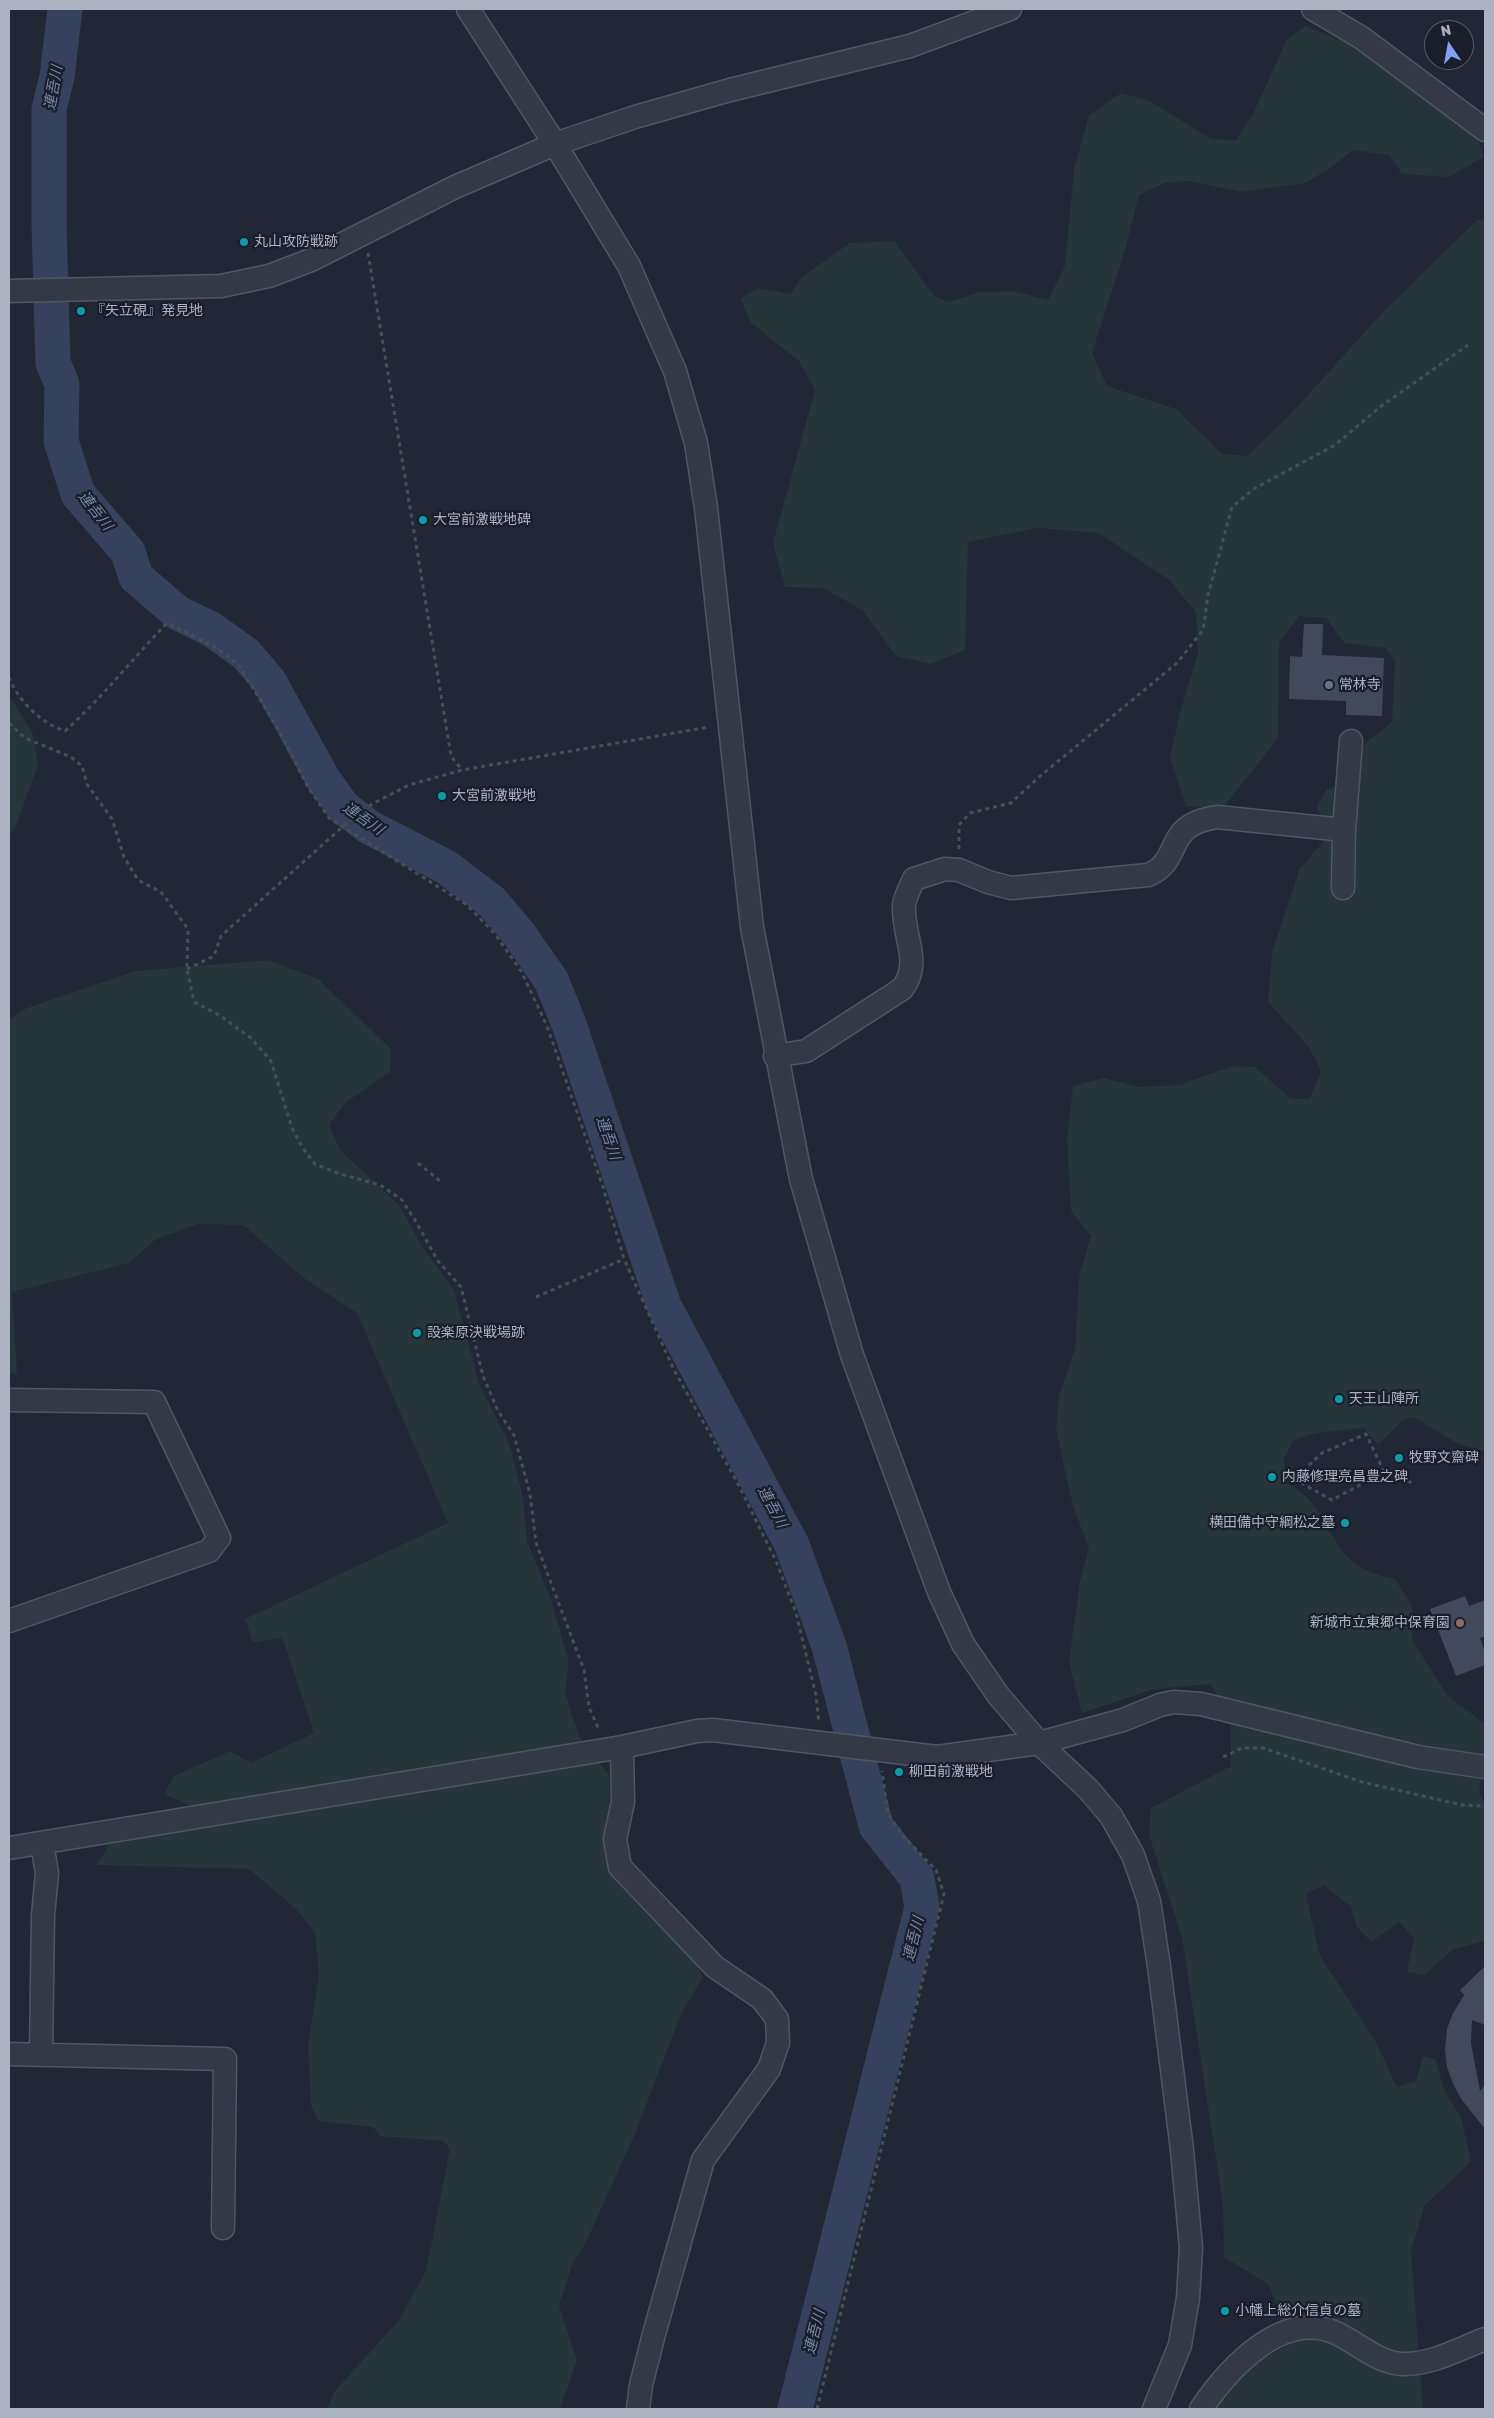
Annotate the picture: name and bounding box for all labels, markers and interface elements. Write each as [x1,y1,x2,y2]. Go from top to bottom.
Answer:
north arrow [1424,20,1474,70]
text: N [1439,21,1453,40]
water label: 連吾川 [41,64,67,112]
place label: 丸山攻防戦跡 [254,234,338,250]
marker: 丸山攻防戦跡 [238,236,250,248]
place label: 『矢立硯』発見地 [91,303,203,319]
marker: 『矢立硯』発見地 [75,305,87,317]
water label: 連吾川 [74,488,116,534]
place label: 大宮前激戦地碑 [433,512,531,528]
marker: 大宮前激戦地碑 [417,514,429,526]
place label: 常林寺 [1339,677,1381,693]
marker: 常林寺 [1323,679,1335,691]
place label: 大宮前激戦地 [452,788,536,804]
marker: 大宮前激戦地 [436,790,448,802]
water label: 連吾川 [339,799,387,839]
water label: 連吾川 [592,1114,624,1162]
place label: 設楽原決戦場跡 [427,1325,525,1341]
marker: 設楽原決戦場跡 [411,1327,423,1339]
place label: 天王山陣所 [1349,1391,1419,1407]
marker: 天王山陣所 [1333,1393,1345,1405]
place label: 牧野文齋碑 [1409,1450,1479,1466]
marker: 牧野文齋碑 [1393,1452,1405,1464]
place label: 内藤修理亮昌豊之碑 [1282,1469,1408,1485]
marker: 内藤修理亮昌豊之碑 [1266,1471,1278,1483]
water label: 連吾川 [753,1483,791,1531]
place label: 横田備中守綱松之墓 [1209,1515,1335,1531]
marker: 横田備中守綱松之墓 [1339,1517,1351,1529]
place label: 新城市立東郷中保育園 [1310,1615,1450,1631]
marker: 新城市立東郷中保育園 [1454,1617,1466,1629]
place label: 柳田前激戦地 [909,1764,993,1780]
marker: 柳田前激戦地 [893,1766,905,1778]
water label: 連吾川 [900,1915,928,1963]
place label: 小幡上総介信貞の墓 [1235,2303,1361,2319]
marker: 小幡上総介信貞の墓 [1219,2305,1231,2317]
water label: 連吾川 [801,2308,829,2356]

